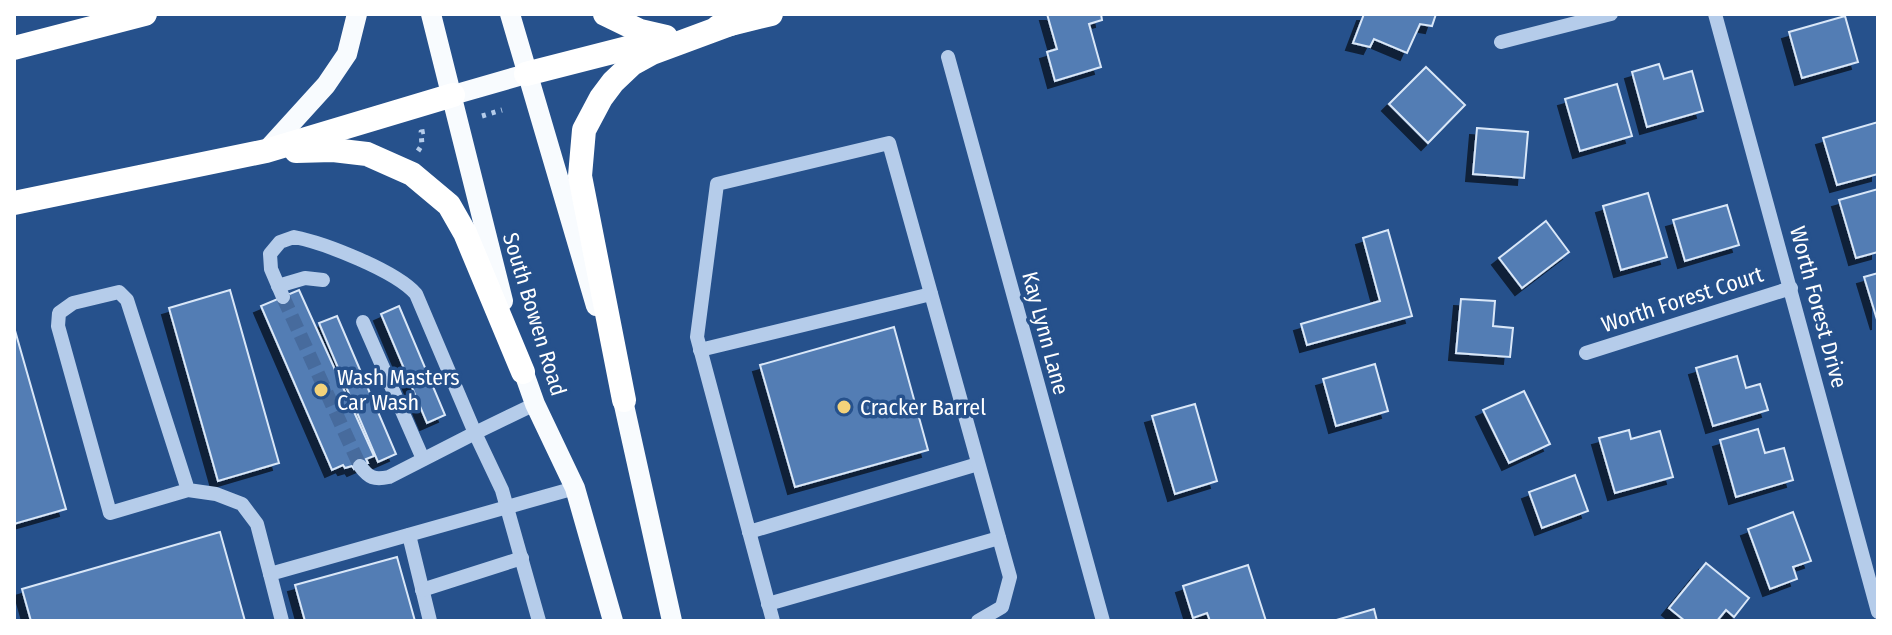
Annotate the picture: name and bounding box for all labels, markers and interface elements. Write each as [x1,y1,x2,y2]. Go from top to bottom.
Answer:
street label: Worth Forest Drive [1784,223,1853,391]
street label: South Bowen Road [497,229,572,399]
street label: Worth Forest Court [1598,260,1767,338]
street label: Kay Lynn Lane [1016,269,1075,398]
place label: Wash Masters Car Wash [337,364,460,416]
marker: Wash Masters Car Wash [312,381,330,399]
place label: Cracker Barrel [860,394,986,421]
marker: Cracker Barrel [835,398,853,416]

